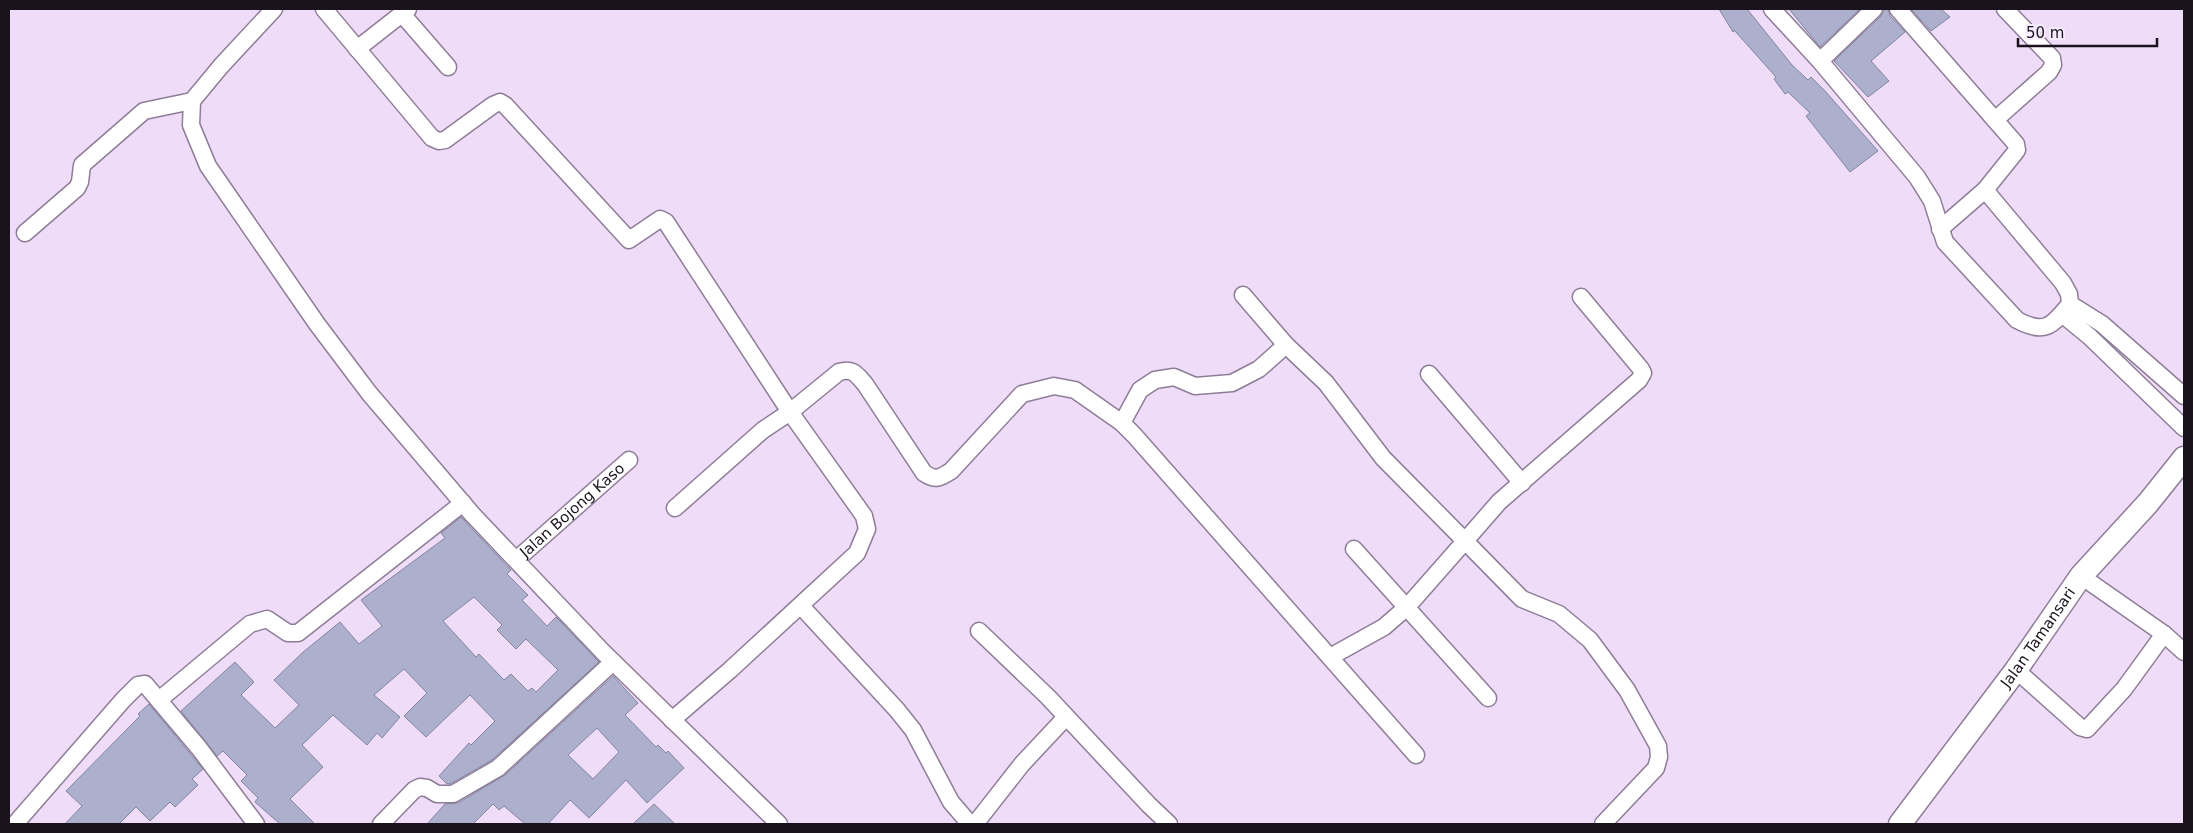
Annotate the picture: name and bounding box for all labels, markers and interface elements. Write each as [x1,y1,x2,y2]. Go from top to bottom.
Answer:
scale bar [2018,15,2157,47]
text: 50 m [2026,24,2064,42]
street label: Jalan Bojong Kaso [515,459,628,562]
street label: Jalan Tamansari [1996,584,2079,692]

